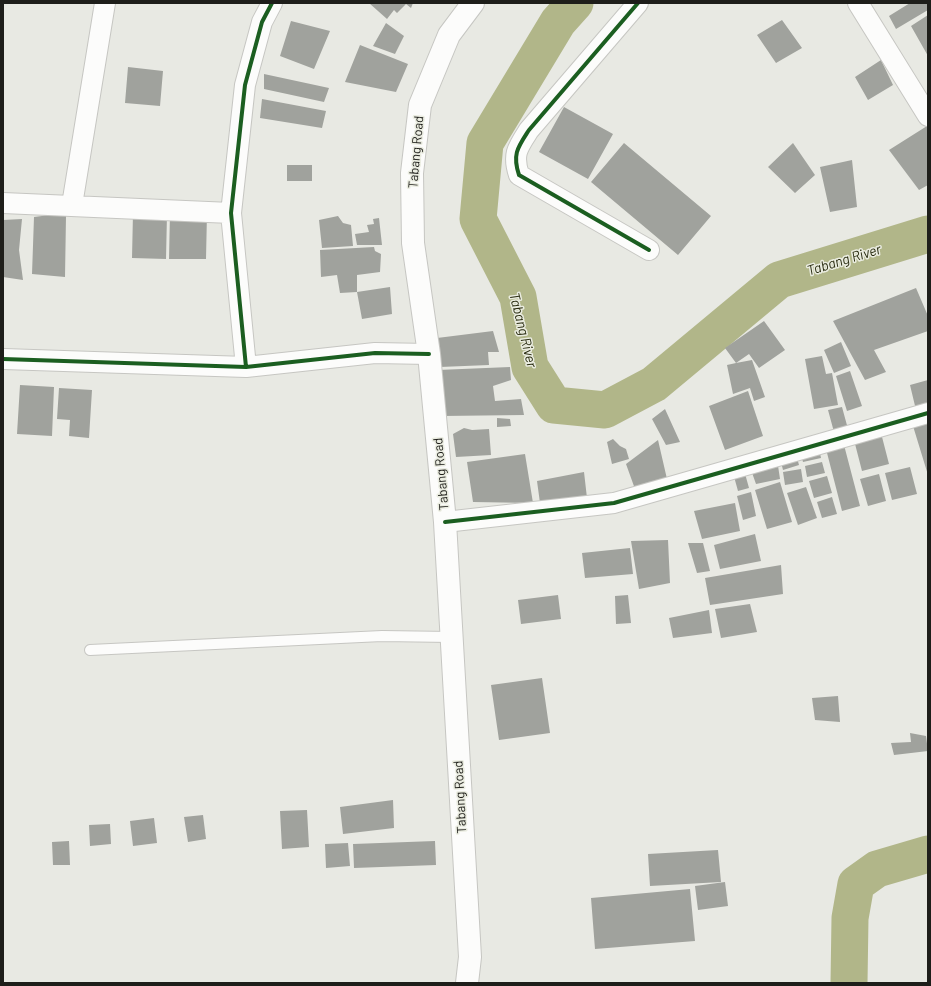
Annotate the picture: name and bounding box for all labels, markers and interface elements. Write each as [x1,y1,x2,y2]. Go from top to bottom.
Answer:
street label: Tabang Road [405,115,427,189]
water label: Tabang River [805,241,883,279]
water label: Tabang River [506,291,540,369]
street label: Tabang Road [430,437,452,511]
street label: Tabang Road [450,760,470,834]

